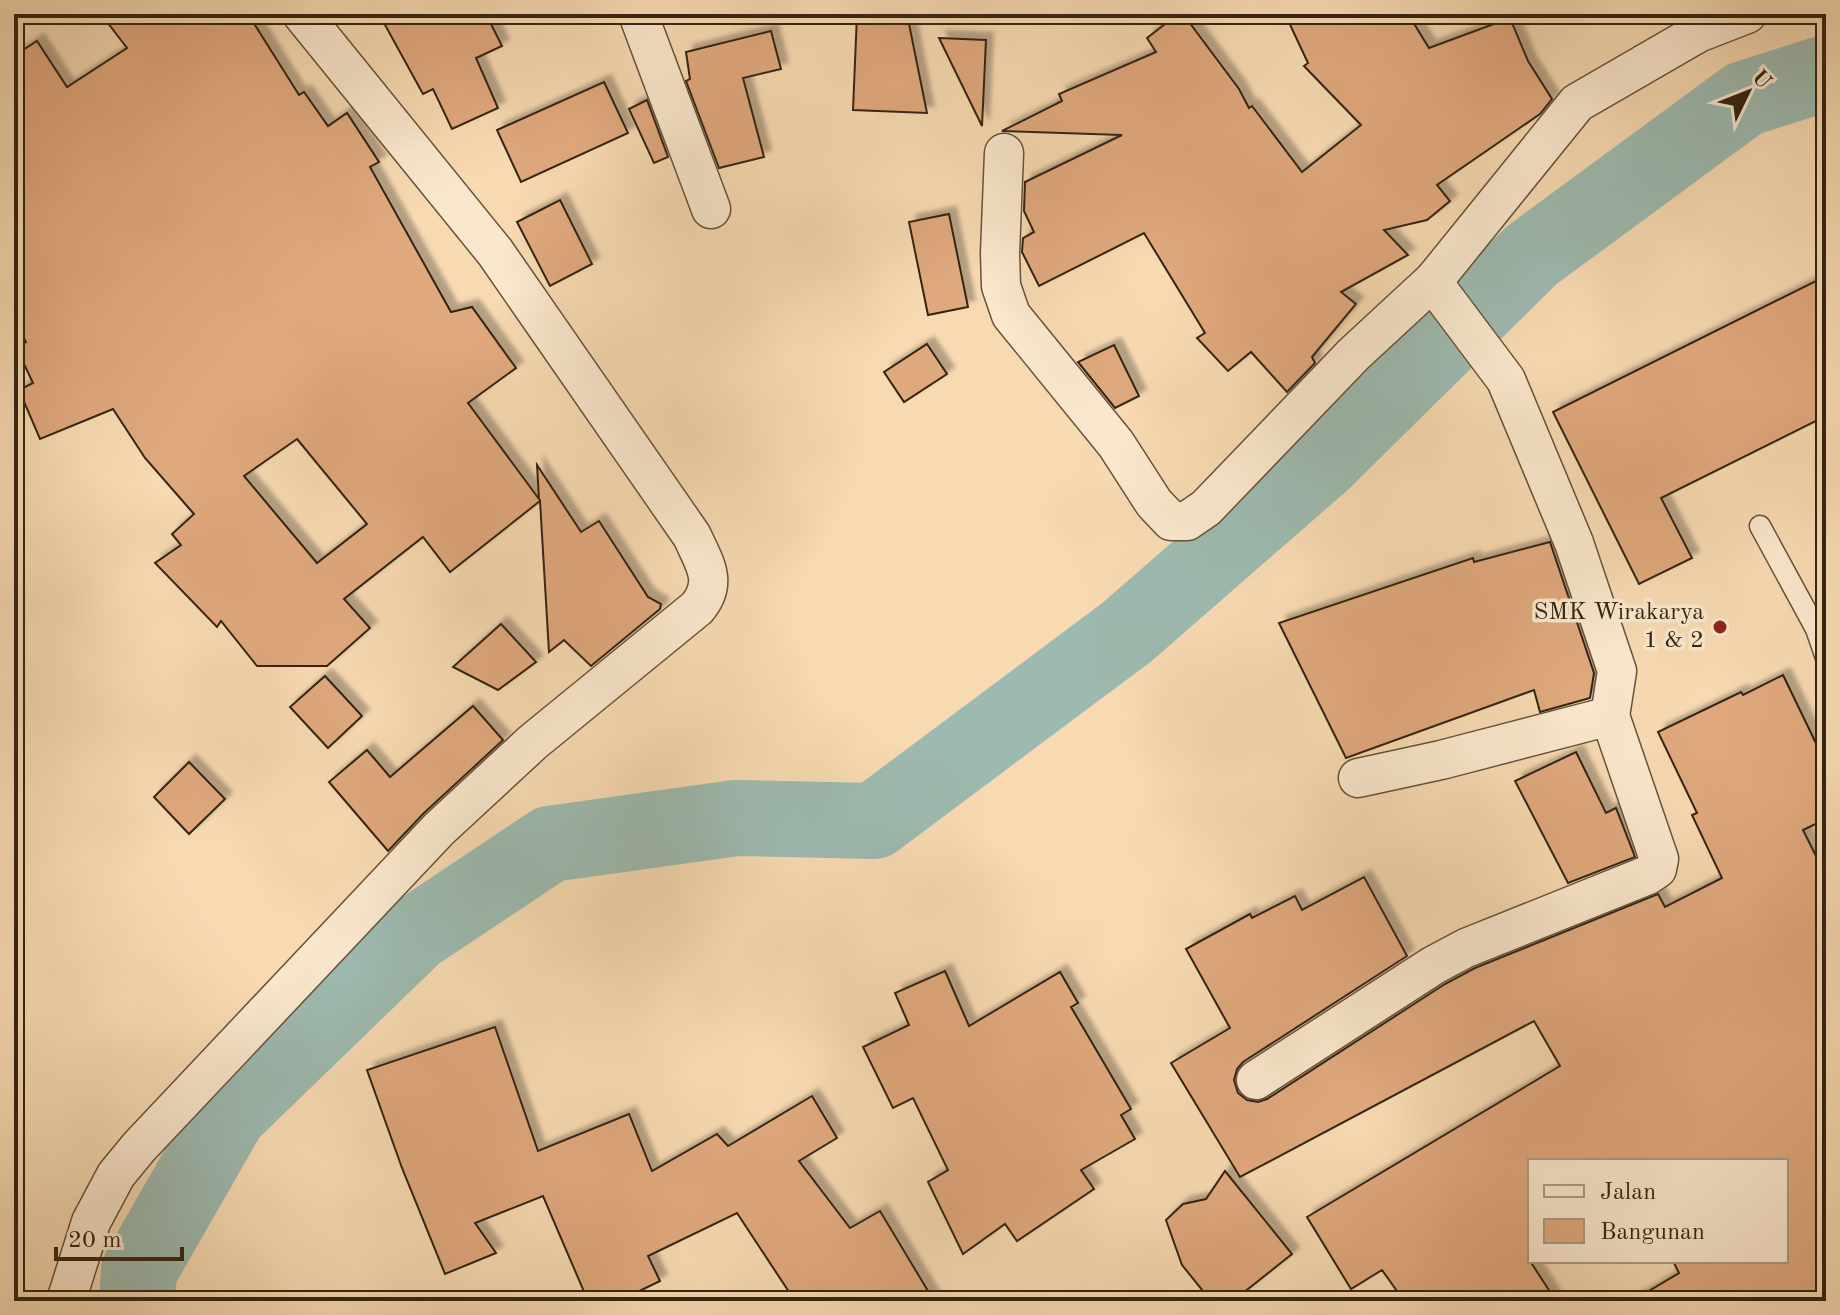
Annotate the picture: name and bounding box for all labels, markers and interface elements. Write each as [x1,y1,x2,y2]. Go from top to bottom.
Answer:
north arrow [1708,52,1788,132]
text: U [1747,66,1775,94]
place label: SMK Wirakarya 1 & 2 [1533,601,1704,653]
marker: SMK Wirakarya 1 & 2 [1711,618,1729,636]
legend [1528,1159,1788,1263]
text: Jalan [1600,1181,1656,1205]
scale bar [56,1211,182,1261]
text: Bangunan [1600,1221,1705,1245]
text: 20 m [68,1229,122,1253]

